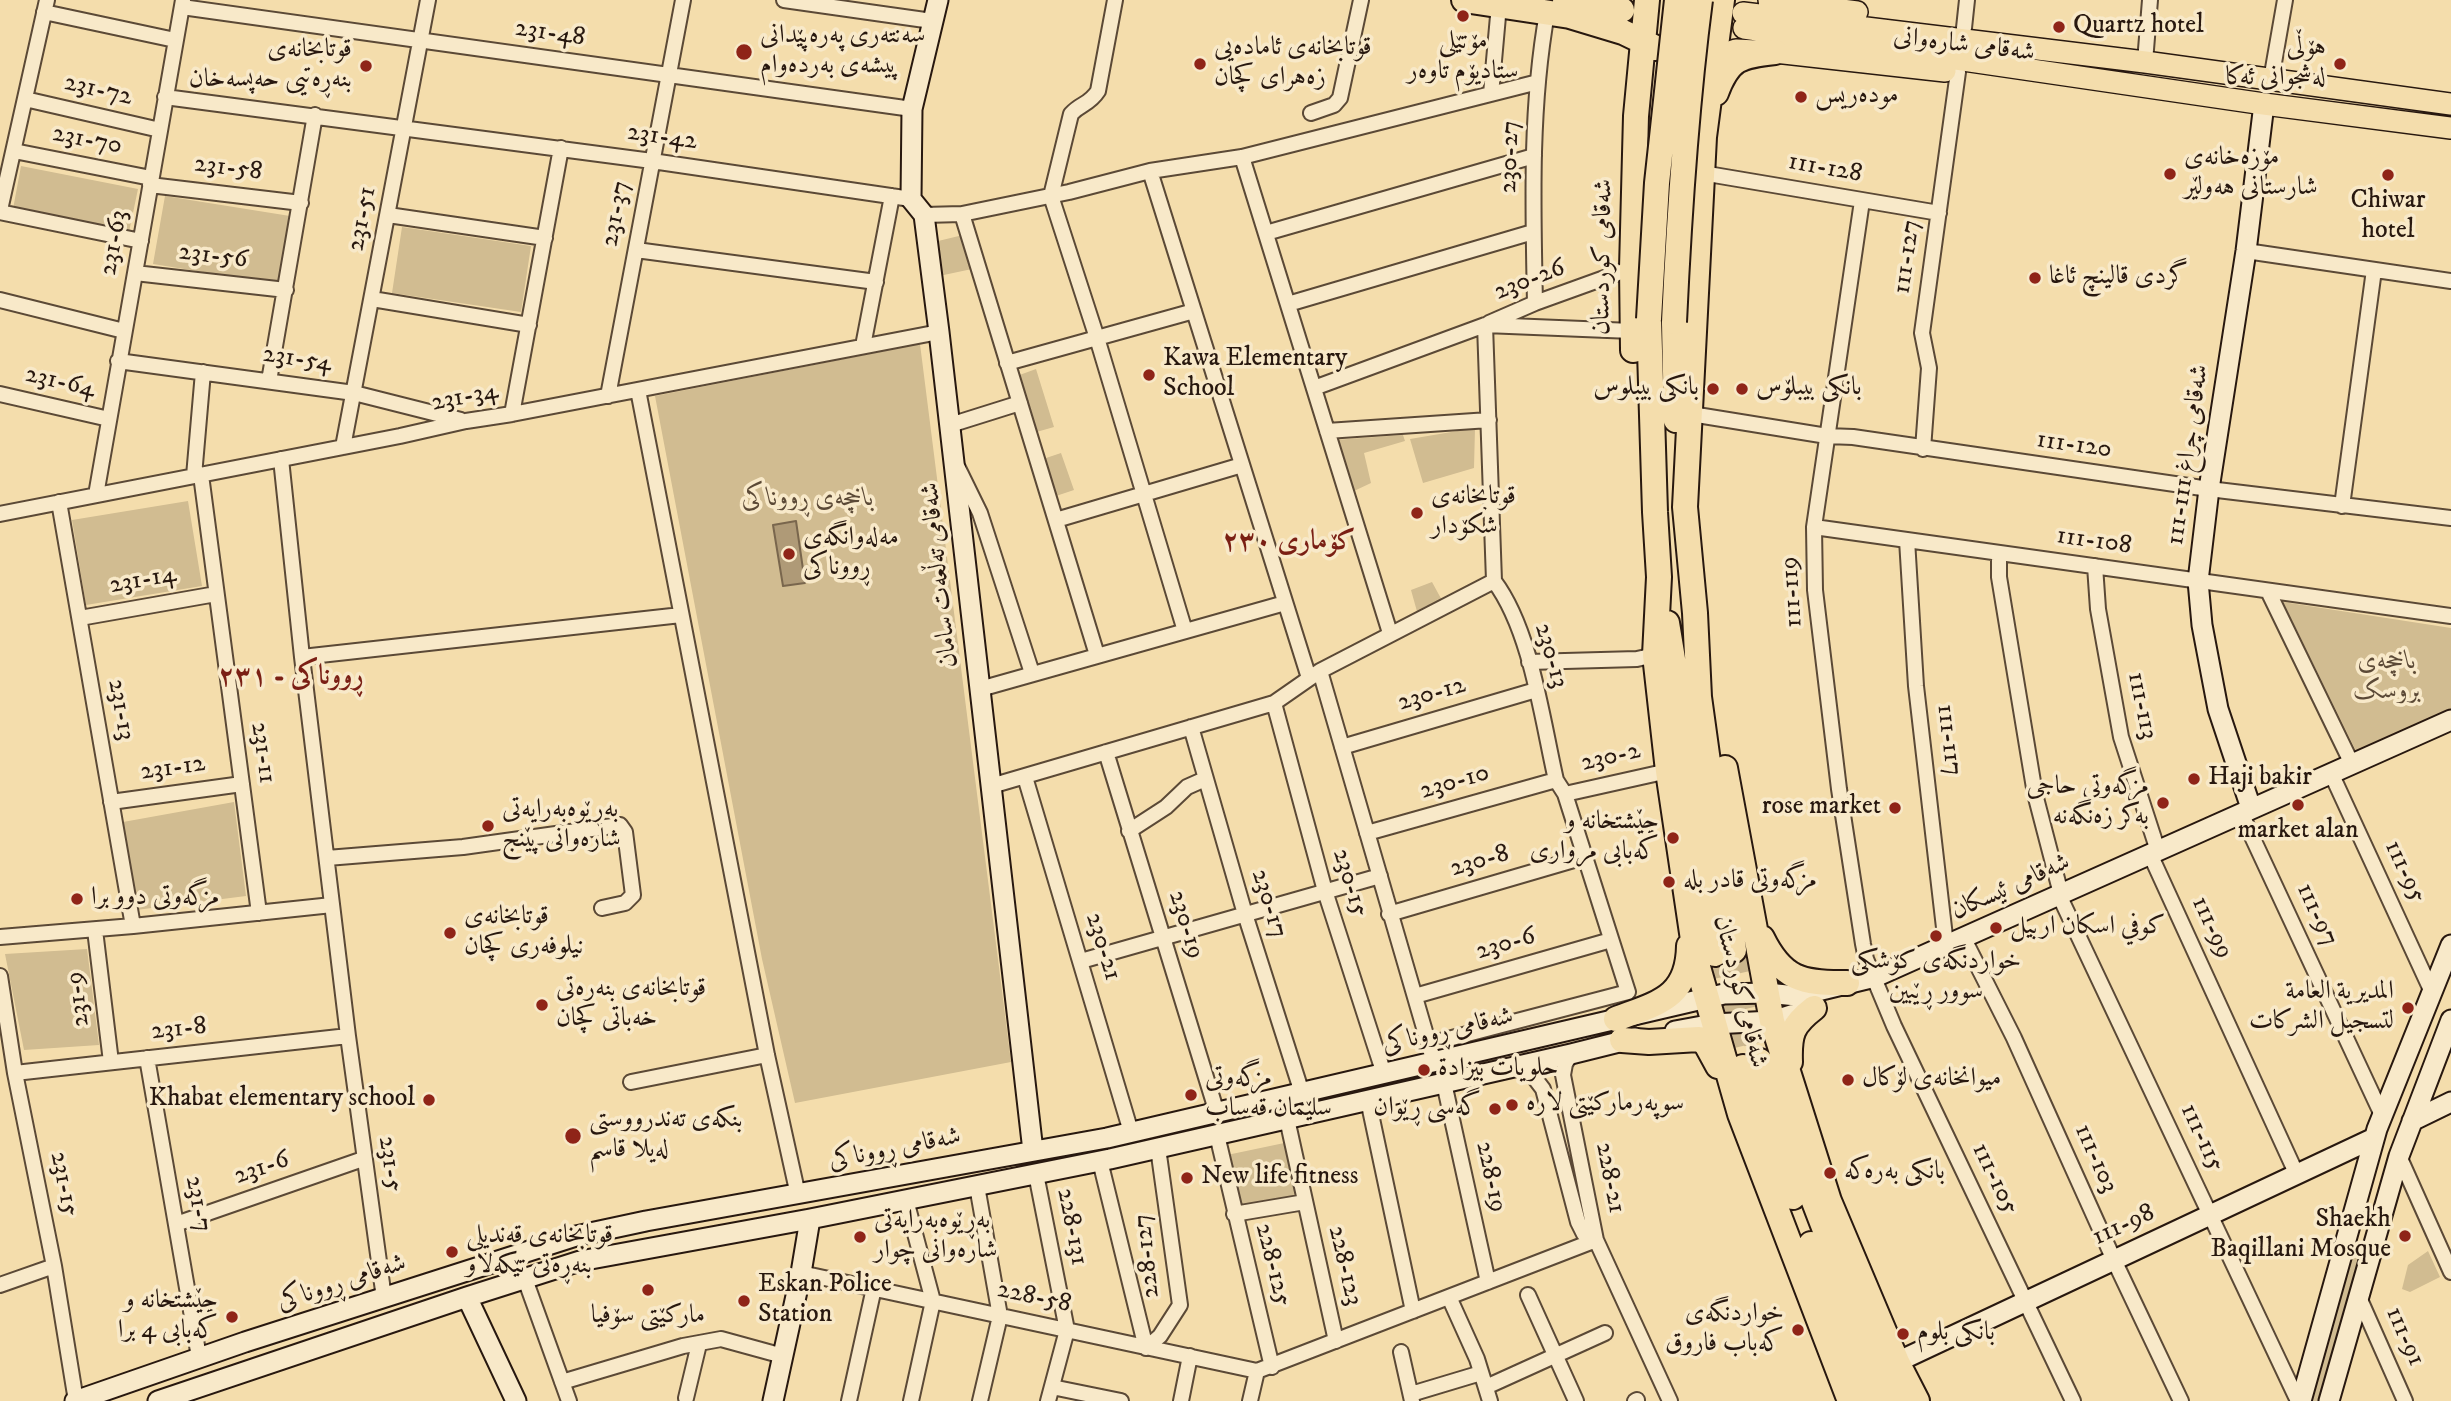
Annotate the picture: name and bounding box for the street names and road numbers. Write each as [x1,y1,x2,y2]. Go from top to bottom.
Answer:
street label: 231-48 [513,14,587,54]
street label: شەقامی شارەوانی [1892,22,2036,70]
street label: 231-72 [61,68,135,114]
street label: 231-42 [625,118,699,158]
street label: 231-70 [50,119,124,163]
street label: 230-27 [1494,120,1528,194]
street label: 111-128 [1786,147,1864,191]
street label: 231-58 [192,149,264,189]
street label: 231-37 [595,179,639,249]
street label: شەقامی کوردستان [1587,179,1621,335]
street label: 231-51 [341,184,385,254]
street label: 231-63 [94,208,136,278]
street label: 111-127 [1887,218,1929,296]
street label: 231-56 [177,237,249,277]
street label: 230-26 [1490,253,1570,309]
street label: 231-54 [261,340,333,380]
street label: 231-64 [22,360,98,406]
street label: شەقامی چراغ 111-111 [2161,363,2217,547]
street label: 231-34 [429,376,501,420]
street label: 111-120 [2034,425,2114,467]
street label: شەقامی تەڵعەت سامان [916,481,966,669]
street label: 111-108 [2054,521,2134,563]
street label: 111-119 [1775,555,1811,629]
street label: 231-14 [107,560,179,602]
street label: 230-13 [1526,620,1574,692]
street label: 230-12 [1394,670,1470,720]
street label: 111-113 [2119,670,2163,742]
street label: 231-13 [99,677,141,743]
street label: 111-117 [1928,702,1968,778]
street label: 231-11 [242,720,282,786]
street label: 230-2 [1578,736,1644,780]
street label: 231-12 [139,749,207,789]
street label: 230-10 [1417,758,1493,808]
street label: 111-95 [2376,836,2432,908]
street label: 230-8 [1447,839,1513,885]
street label: 230-15 [1324,845,1374,921]
street label: شەقامی ئیسکان [1947,848,2075,928]
street label: 230-17 [1243,866,1293,942]
street label: 111-97 [2288,879,2344,951]
street label: 230-19 [1160,887,1210,963]
street label: 111-99 [2183,892,2239,964]
street label: 230-21 [1077,909,1127,985]
street label: شەقامی کوردستان [1705,912,1773,1072]
street label: 230-6 [1473,922,1539,968]
street label: 231-9 [60,970,98,1028]
street label: شەقامی ڕووناکی [1379,1002,1517,1062]
street label: 231-8 [150,1012,208,1048]
street label: 111-115 [2172,1099,2230,1177]
street label: 111-103 [2066,1120,2124,1198]
street label: شەقامی ڕووناکی [826,1122,964,1178]
street label: 231-5 [370,1134,408,1194]
street label: 111-105 [1963,1138,2025,1220]
street label: 228-19 [1467,1139,1513,1215]
street label: 228-21 [1587,1140,1631,1216]
street label: 231-6 [230,1145,294,1193]
street label: 231-15 [41,1149,85,1219]
street label: 231-7 [177,1174,217,1234]
street label: 228-131 [1048,1186,1094,1268]
street label: 111-98 [2088,1198,2160,1254]
street label: 228-127 [1128,1212,1168,1300]
street label: 228-125 [1247,1220,1297,1310]
street label: 228-123 [1320,1223,1368,1309]
street label: شەقامی ڕووناکی [274,1248,410,1320]
street label: 228-58 [994,1275,1074,1321]
street label: 111-91 [2377,1303,2431,1371]

